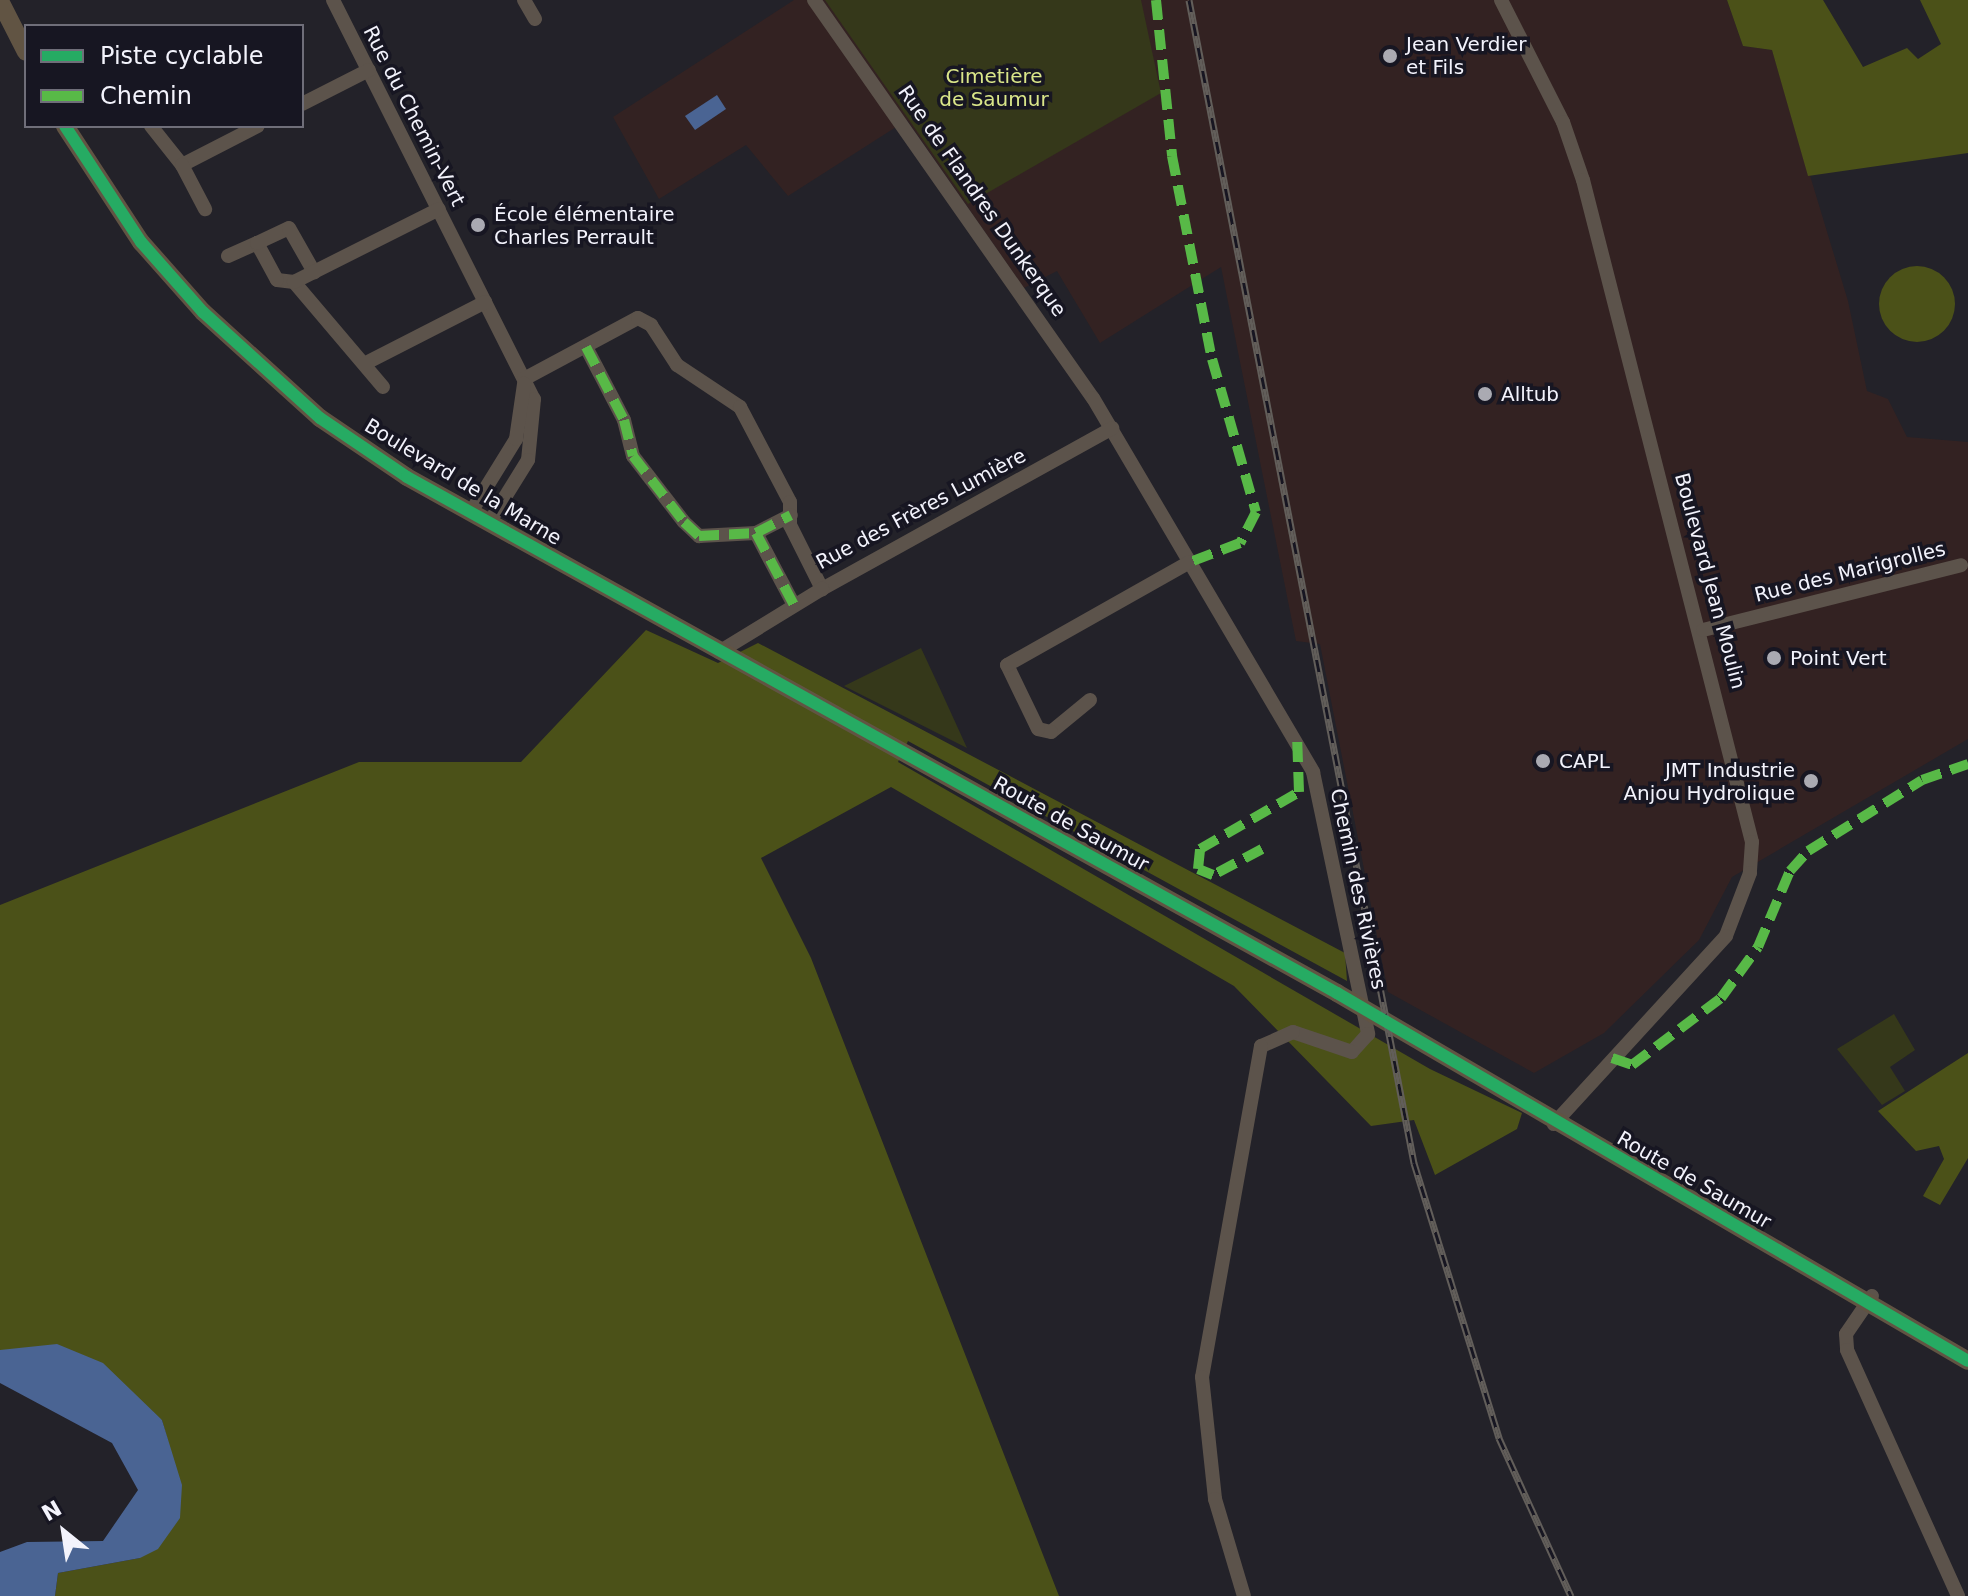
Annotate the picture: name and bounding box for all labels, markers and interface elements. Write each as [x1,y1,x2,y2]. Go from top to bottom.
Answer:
street label: Rue du Chemin-Vert [358,22,470,210]
legend [24,24,304,128]
place label: Jean Verdier et Fils [1406,32,1527,79]
text: Piste cyclable [100,42,264,70]
marker: Jean Verdier et Fils [1381,47,1399,65]
park label: Cimetière de Saumur [939,64,1049,111]
street label: Rue de Flandres Dunkerque [893,81,1071,321]
text: Chemin [100,82,192,110]
place label: École élémentaire Charles Perrault [494,202,674,249]
marker: École élémentaire Charles Perrault [469,216,487,234]
place label: Alltub [1501,382,1559,406]
marker: Alltub [1476,385,1494,403]
street label: Boulevard de la Marne [360,414,566,550]
street label: Rue des Frères Lumière [812,443,1030,575]
street label: Boulevard Jean Moulin [1670,470,1750,692]
street label: Rue des Marigrolles [1752,537,1948,607]
place label: Point Vert [1790,646,1887,670]
marker: Point Vert [1765,649,1783,667]
place label: CAPL [1559,749,1610,773]
marker: CAPL [1534,752,1552,770]
place label: JMT Industrie Anjou Hydrolique [1623,758,1795,805]
street label: Route de Saumur [989,771,1153,877]
marker: JMT Industrie Anjou Hydrolique [1802,772,1820,790]
street label: Chemin des Rivières [1325,787,1391,991]
street label: Route de Saumur [1613,1126,1775,1234]
north arrow [24,1492,104,1572]
text: N [38,1495,66,1526]

